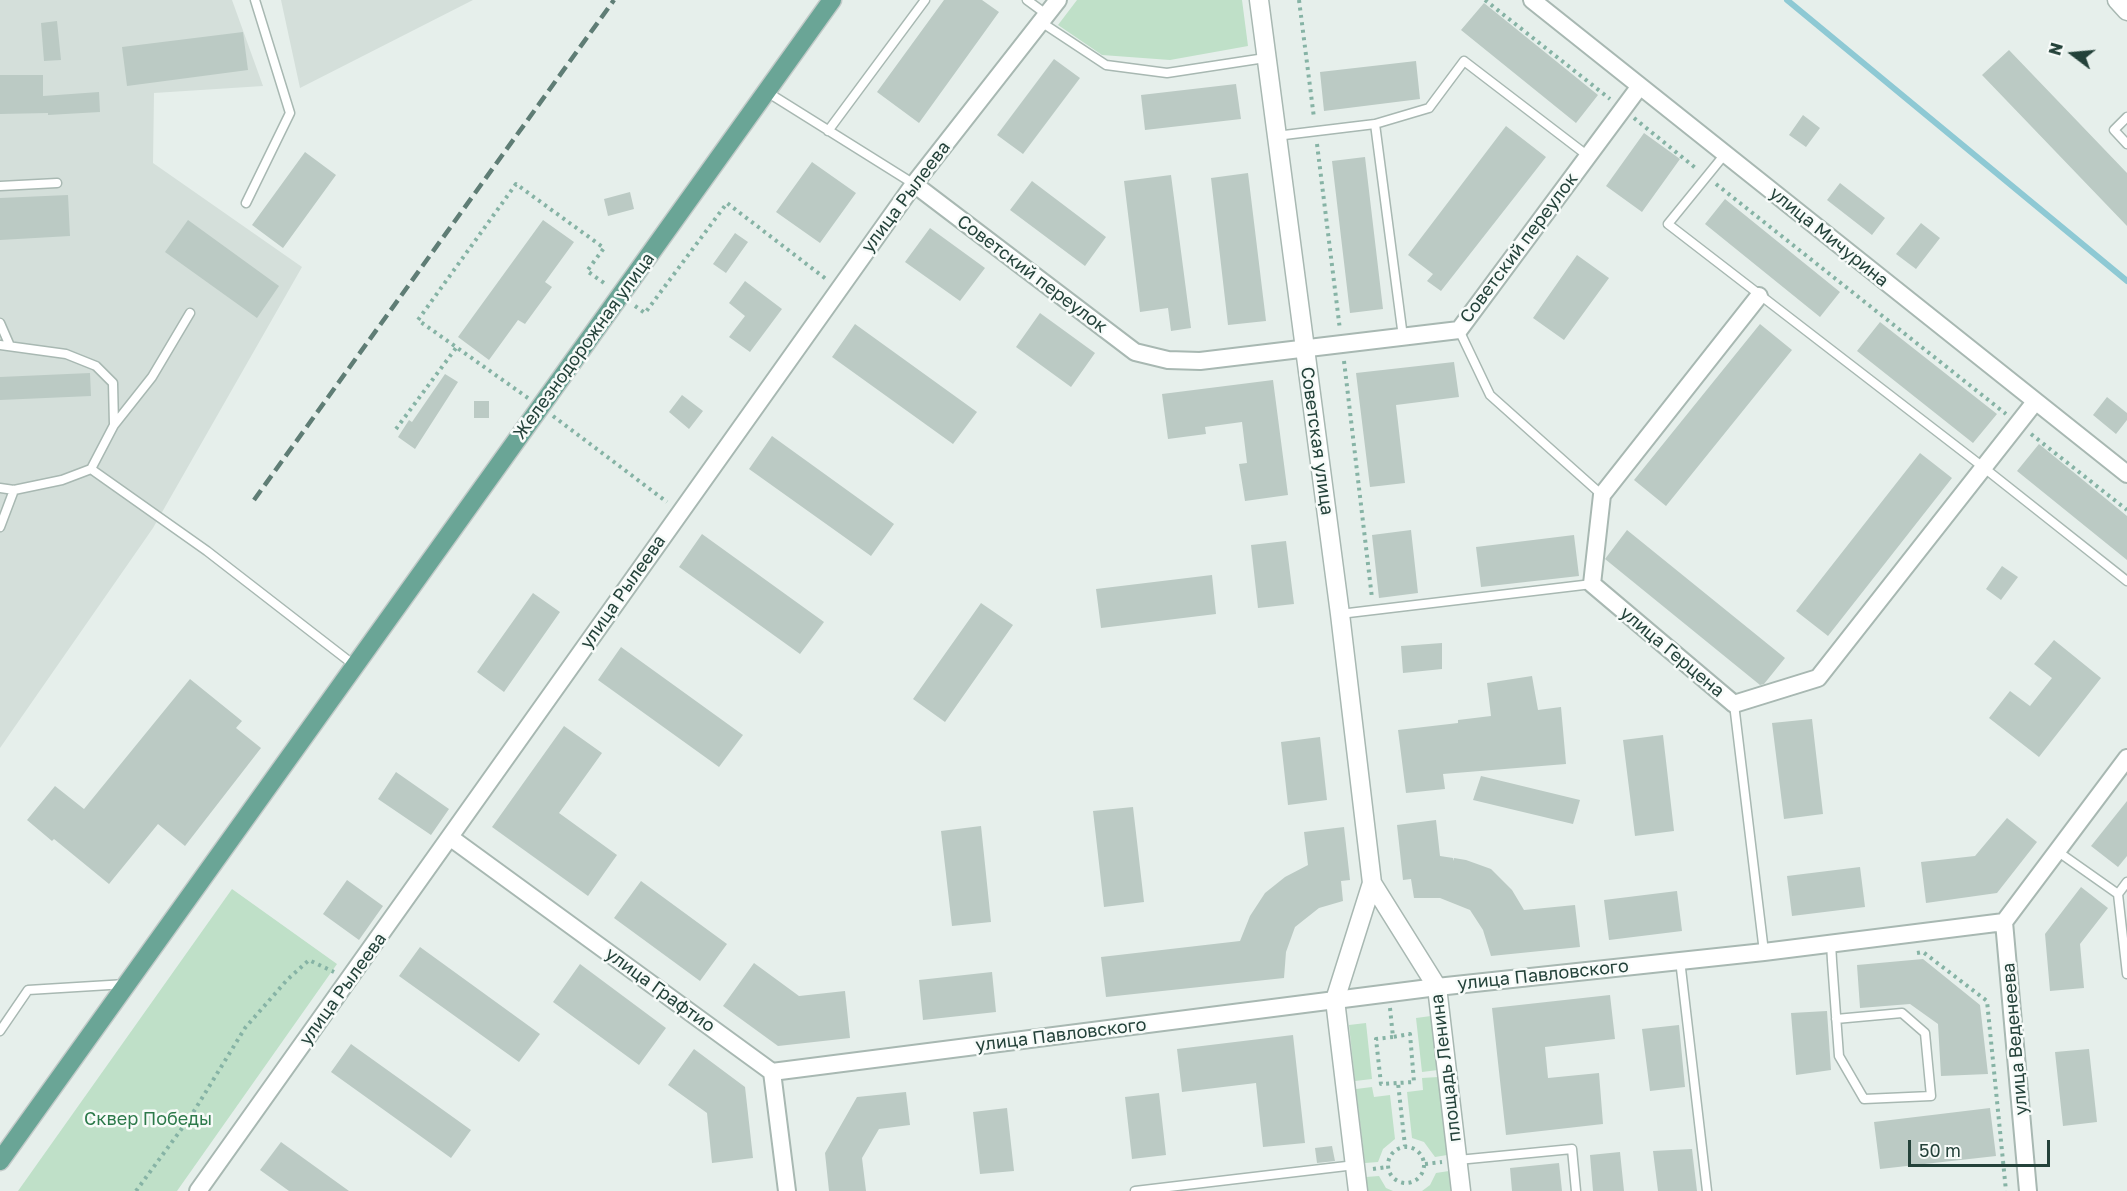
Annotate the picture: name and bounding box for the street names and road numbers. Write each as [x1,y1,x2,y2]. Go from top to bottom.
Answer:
street label: улица Рылеева [857,137,955,257]
street label: Советский переулок [1455,169,1583,327]
street label: улица Мичурина [1765,182,1893,292]
street label: Советский переулок [953,210,1111,338]
street label: Железнодорожная улица [509,248,659,444]
street label: Советская улица [1296,365,1338,517]
street label: улица Рылеева [576,531,670,653]
street label: улица Герцена [1615,602,1729,702]
street label: улица Рылеева [295,928,391,1050]
street label: улица Графтио [601,943,719,1037]
street label: улица Павловского [1456,955,1630,995]
street label: улица Веденеева [1998,962,2032,1116]
street label: площадь Ленина [1426,993,1466,1143]
street label: улица Павловского [974,1014,1148,1056]

